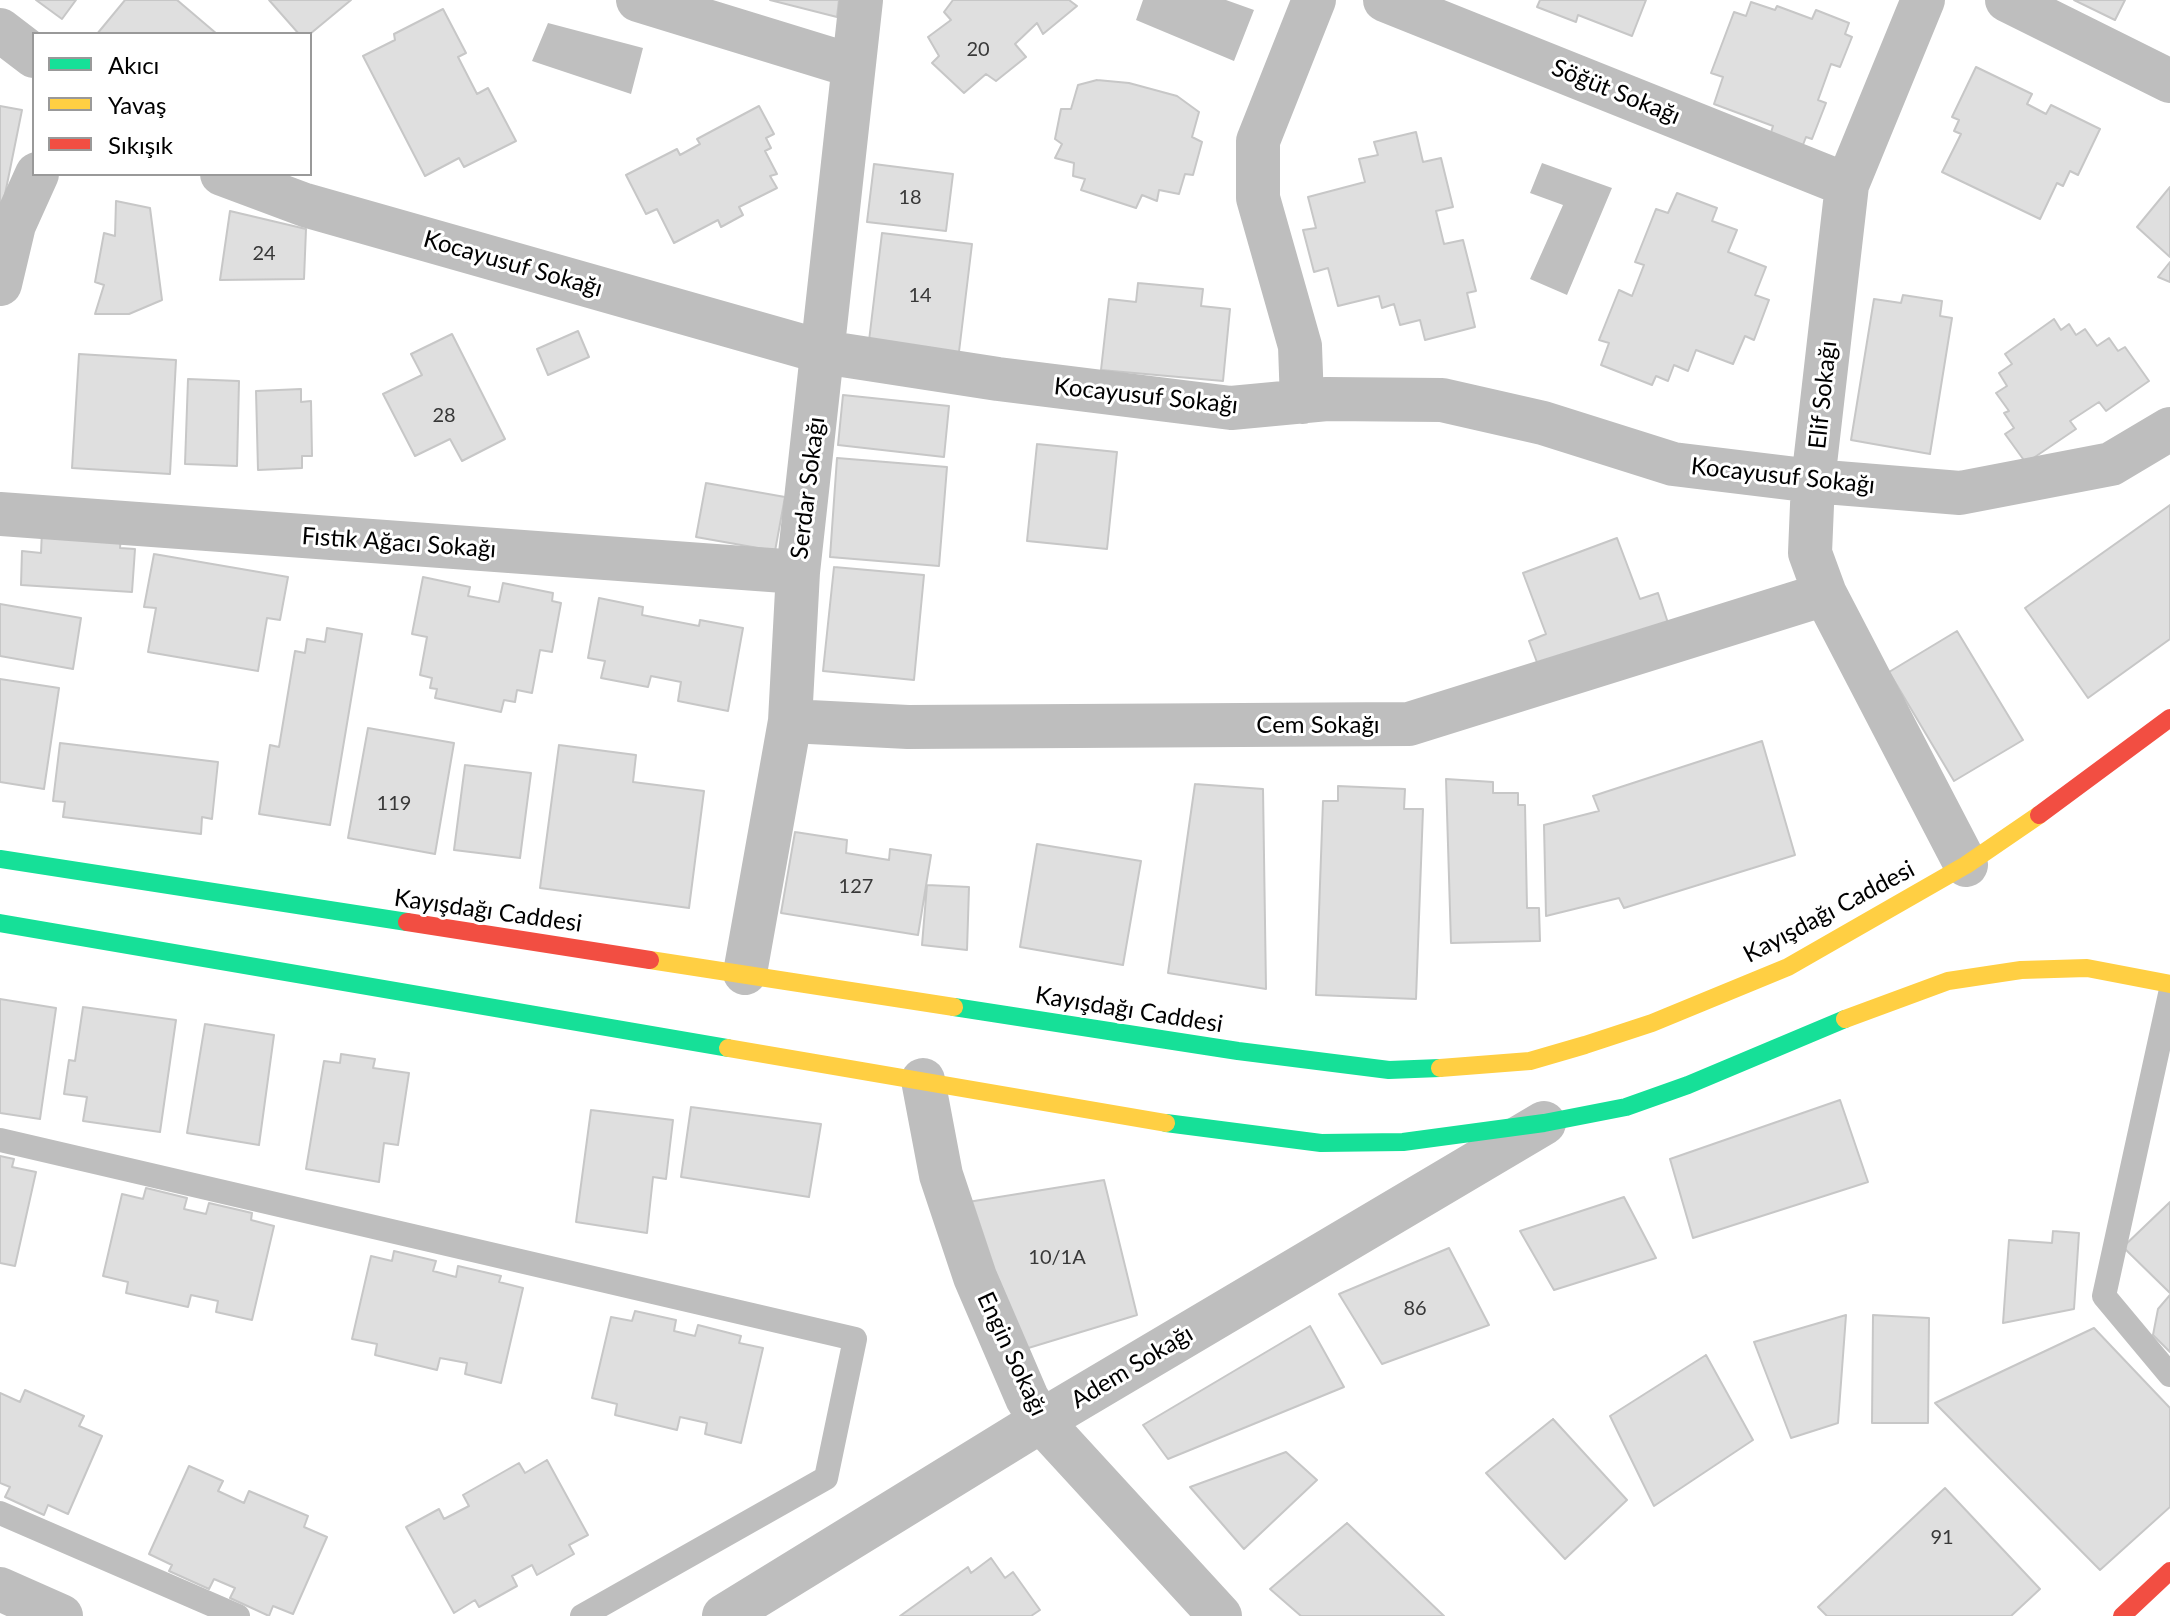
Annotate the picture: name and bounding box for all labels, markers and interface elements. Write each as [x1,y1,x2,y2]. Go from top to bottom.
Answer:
legend [32,32,312,176]
house number: 20 [966,38,990,62]
text: Akıcı [108,50,159,79]
street label: Söğüt Sokağı [1548,53,1684,131]
text: Yavaş [108,90,166,119]
text: Sıkışık [108,130,173,159]
house number: 18 [898,186,922,210]
street label: Kocayusuf Sokağı [420,225,606,303]
house number: 24 [252,242,276,266]
house number: 14 [908,284,932,308]
street label: Elif Sokağı [1803,339,1843,451]
street label: Kocayusuf Sokağı [1053,372,1239,420]
house number: 28 [432,404,456,428]
street label: Serdar Sokağı [785,415,831,561]
street label: Kocayusuf Sokağı [1690,452,1876,500]
street label: Fıstık Ağacı Sokağı [301,522,497,564]
street label: Cem Sokağı [1256,711,1380,739]
house number: 119 [377,792,411,816]
street label: Kayışdağı Caddesi [1739,855,1919,969]
house number: 127 [839,875,873,899]
street label: Kayışdağı Caddesi [392,884,584,938]
street label: Kayışdağı Caddesi [1033,981,1225,1039]
house number: 10/1A [1028,1246,1086,1270]
street label: Engin Sokağı [971,1287,1053,1421]
house number: 86 [1403,1297,1427,1321]
street label: Adem Sokağı [1066,1319,1198,1415]
house number: 91 [1930,1526,1954,1550]

